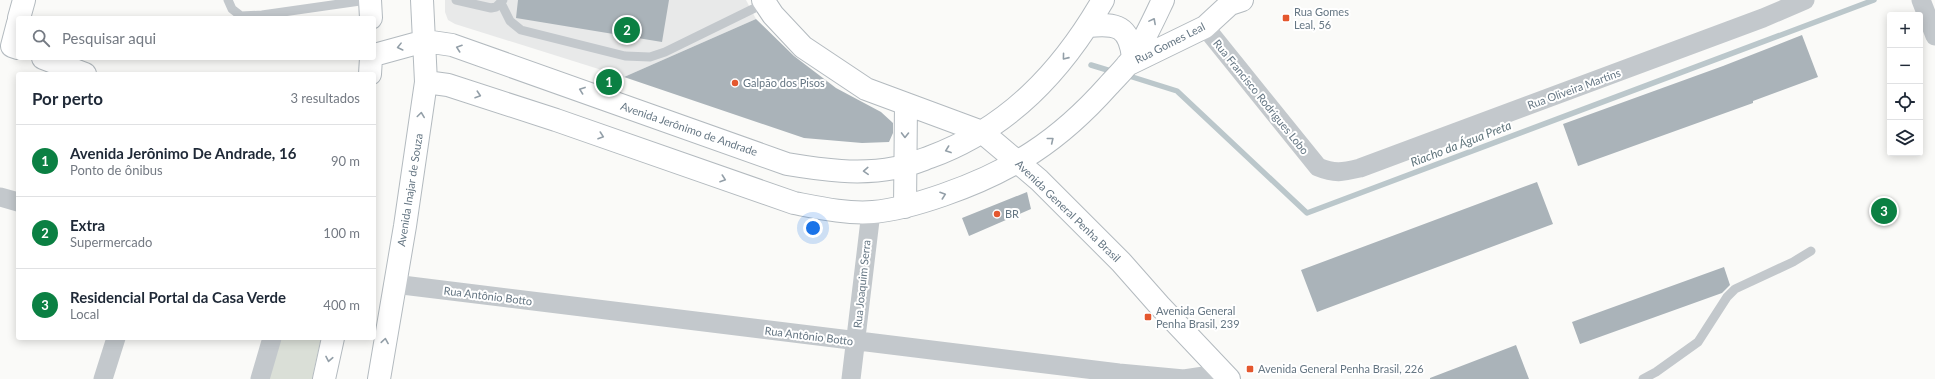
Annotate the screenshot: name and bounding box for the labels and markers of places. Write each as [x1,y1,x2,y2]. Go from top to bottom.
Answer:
place label: Rua Gomes Leal, 56 [1294,5,1349,31]
marker: Rua Gomes Leal, 56 [1281,13,1291,23]
pin: 2 [614,15,640,45]
pin: 1 [596,67,622,97]
place label: Galpão dos Pisos [743,76,825,89]
marker: Galpão dos Pisos [730,78,740,88]
pin: 3 [1871,196,1897,226]
place label: BR [1005,207,1019,220]
marker: BR [992,209,1002,219]
place label: Avenida General Penha Brasil, 239 [1156,304,1240,330]
marker: Avenida General Penha Brasil, 239 [1143,312,1153,322]
place label: Avenida General Penha Brasil, 226 [1258,362,1424,375]
marker: Avenida General Penha Brasil, 226 [1245,364,1255,374]

